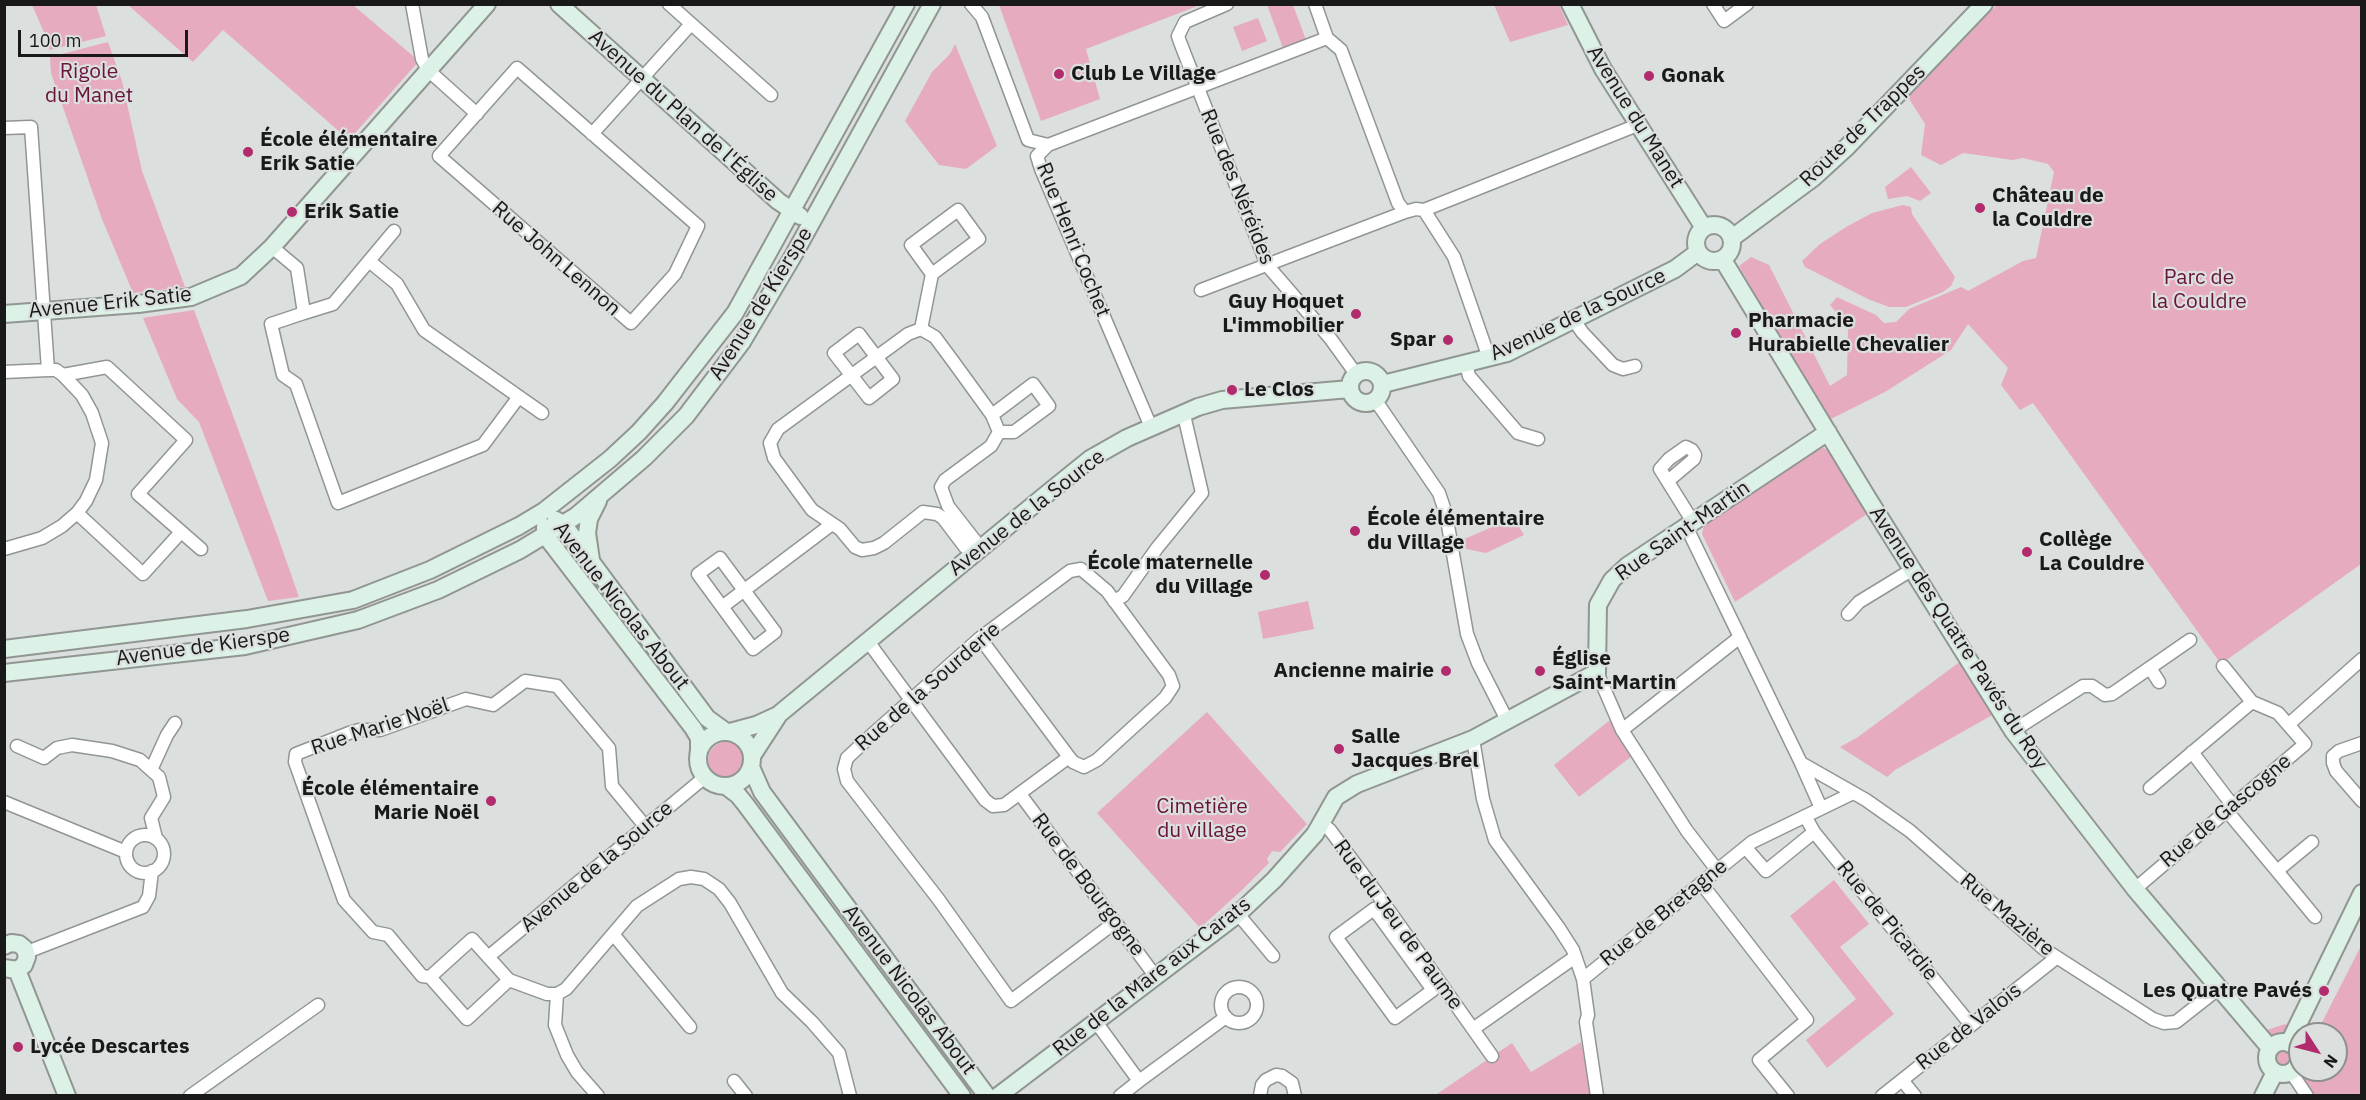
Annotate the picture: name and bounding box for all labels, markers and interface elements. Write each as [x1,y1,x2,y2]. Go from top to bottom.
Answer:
scale bar [21,18,190,56]
street label: Avenue du Plan de l'Église [583,24,783,208]
text: 100 m [29,29,81,52]
street label: Avenue du Manet [1581,41,1689,193]
park label: Rigole du Manet [45,59,133,109]
street label: Route de Trappes [1795,60,1931,192]
place label: Club Le Village [1071,61,1216,87]
place label: Gonak [1661,63,1725,89]
marker: Club Le Village [1052,67,1066,81]
marker: Gonak [1642,69,1656,83]
street label: Rue des Néréides [1194,106,1280,268]
place label: École élémentaire Erik Satie [260,127,437,177]
marker: École élémentaire Erik Satie [241,145,255,159]
street label: Rue Henri Cochet [1031,159,1115,321]
place label: Château de la Couldre [1992,183,2104,233]
street label: Rue John Lennon [486,196,626,322]
place label: Erik Satie [304,199,399,225]
marker: Château de la Couldre [1973,201,1987,215]
marker: Erik Satie [285,205,299,219]
street label: Avenue de Kierspe [704,223,818,385]
street label: Avenue de la Source [1486,263,1670,367]
park label: Parc de la Couldre [2151,265,2247,315]
street label: Avenue Erik Satie [27,282,193,324]
place label: Guy Hoquet L'immobilier [1222,289,1344,339]
marker: Guy Hoquet L'immobilier [1349,307,1363,321]
place label: Pharmacie Hurabielle Chevalier [1748,308,1949,358]
marker: Pharmacie Hurabielle Chevalier [1729,326,1743,340]
place label: Spar [1390,327,1436,353]
marker: Spar [1441,333,1455,347]
place label: Le Clos [1244,377,1314,403]
marker: Le Clos [1225,383,1239,397]
street label: Avenue de la Source [944,444,1110,582]
street label: Rue Saint-Martin [1611,475,1755,587]
street label: Avenue des Quatre Pavés du Roy [1864,502,2052,774]
place label: École élémentaire du Village [1367,506,1544,556]
street label: Avenue Nicolas About [548,517,694,695]
marker: École élémentaire du Village [1348,524,1362,538]
place label: Collège La Couldre [2039,527,2144,577]
marker: Collège La Couldre [2020,545,2034,559]
place label: École maternelle du Village [1087,550,1253,600]
marker: École maternelle du Village [1258,568,1272,582]
street label: Rue de la Sourderie [850,617,1006,757]
street label: Avenue de Kierspe [114,622,292,672]
place label: Église Saint-Martin [1552,646,1676,696]
place label: Ancienne mairie [1274,658,1434,684]
marker: Ancienne mairie [1439,664,1453,678]
marker: Église Saint-Martin [1533,664,1547,678]
street label: Rue Marie Noël [308,693,452,761]
place label: Salle Jacques Brel [1351,724,1479,774]
marker: Salle Jacques Brel [1332,742,1346,756]
street label: Rue de Gascogne [2155,749,2297,873]
place label: École élémentaire Marie Noël [302,776,479,826]
marker: École élémentaire Marie Noël [484,794,498,808]
park label: Cimetière du village [1156,794,1248,844]
street label: Avenue de la Source [516,796,678,938]
street label: Rue de Bourgogne [1026,809,1150,961]
street label: Rue du Jeu de Paume [1328,835,1468,1015]
street label: Rue de Bretagne [1595,854,1733,972]
street label: Rue de Picardie [1831,856,1943,986]
street label: Rue Mazière [1955,868,2059,962]
street label: Rue de la Mare aux Carats [1048,892,1256,1062]
street label: Avenue Nicolas About [837,900,981,1080]
street label: Rue de Valois [1911,978,2027,1076]
place label: Les Quatre Pavés [2143,978,2312,1004]
marker: Les Quatre Pavés [2317,984,2331,998]
north arrow [2288,1022,2348,1082]
place label: Lycée Descartes [30,1034,189,1060]
marker: Lycée Descartes [11,1040,25,1054]
text: N [2319,1051,2342,1072]

